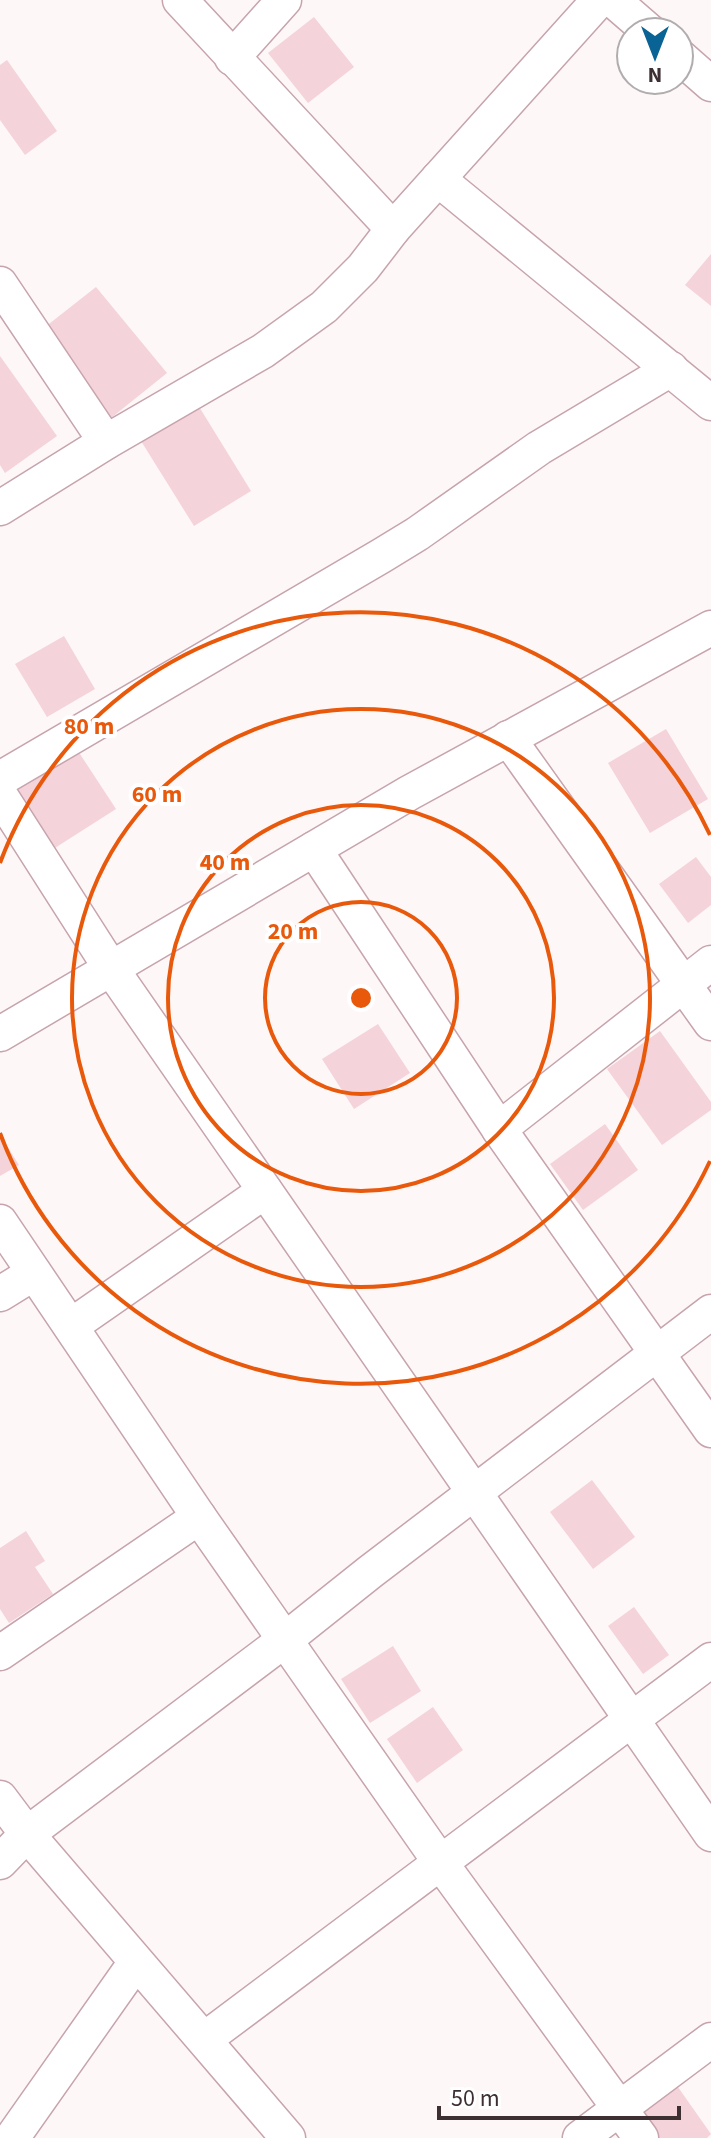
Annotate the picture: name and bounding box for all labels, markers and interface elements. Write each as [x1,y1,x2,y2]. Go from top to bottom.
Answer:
north arrow [615,16,695,96]
text: N [648,59,662,91]
text: 80 m [64,709,114,744]
text: 60 m [132,777,182,812]
text: 40 m [200,845,250,880]
text: 20 m [268,914,318,949]
centre of rings [347,984,375,1012]
scale bar [439,2070,679,2120]
text: 50 m [451,2081,500,2116]

